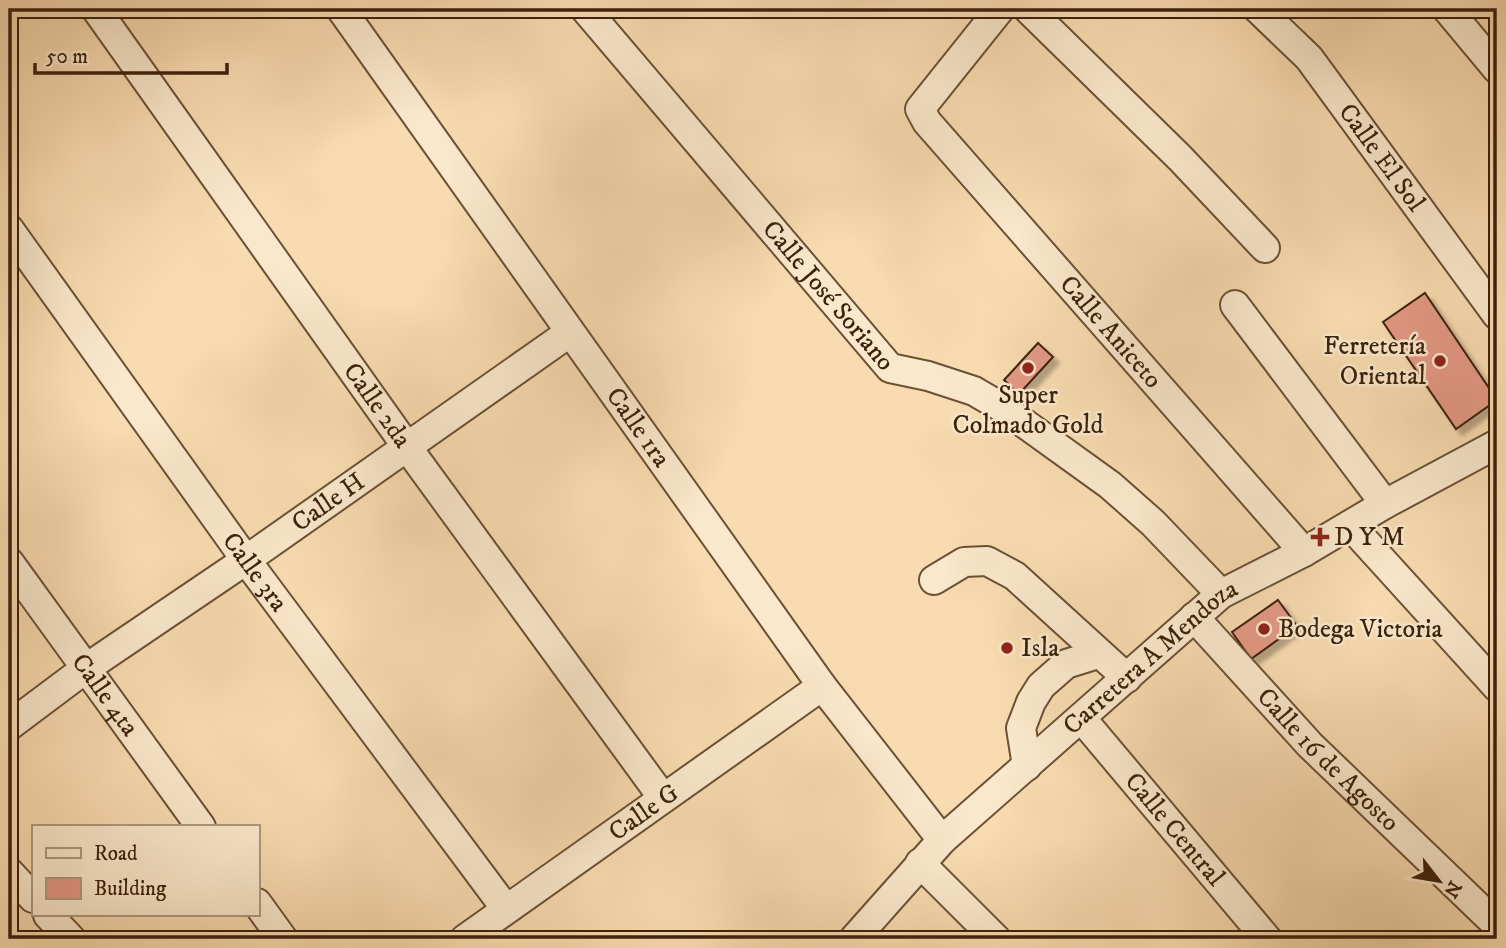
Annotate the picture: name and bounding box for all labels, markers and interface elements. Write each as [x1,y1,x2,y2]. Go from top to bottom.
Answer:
scale bar [35,32,228,76]
text: 50 m [46,44,88,70]
street label: Calle El Sol [1331,97,1432,218]
street label: Calle José Soriano [755,213,902,378]
street label: Calle Aniceto [1052,268,1170,395]
place label: Ferretería Oriental [1323,330,1426,393]
marker: Ferretería Oriental [1432,353,1448,369]
street label: Calle 2da [336,356,419,454]
marker: Super Colmado Gold [1020,360,1036,376]
place label: Super Colmado Gold [953,379,1103,442]
street label: Calle 1ra [598,381,678,474]
street label: Calle H [285,465,371,539]
place label: D Y M [1334,521,1405,554]
street label: Calle 3ra [215,526,295,618]
marker: D Y M [1312,529,1328,545]
street label: Carretera A Mendoza [1056,572,1243,742]
place label: Bodega Victoria [1278,613,1443,646]
marker: Bodega Victoria [1256,621,1272,637]
place label: Isla [1021,632,1059,665]
marker: Isla [999,640,1015,656]
street label: Calle 4ta [64,647,146,743]
street label: Calle 16 de Agosto [1250,681,1407,839]
street label: Calle Central [1117,766,1232,893]
street label: Calle G [602,776,685,849]
legend [32,825,259,916]
text: Road [94,841,138,867]
north arrow [1404,846,1474,916]
text: Building [94,876,167,902]
text: N [1438,876,1466,902]

